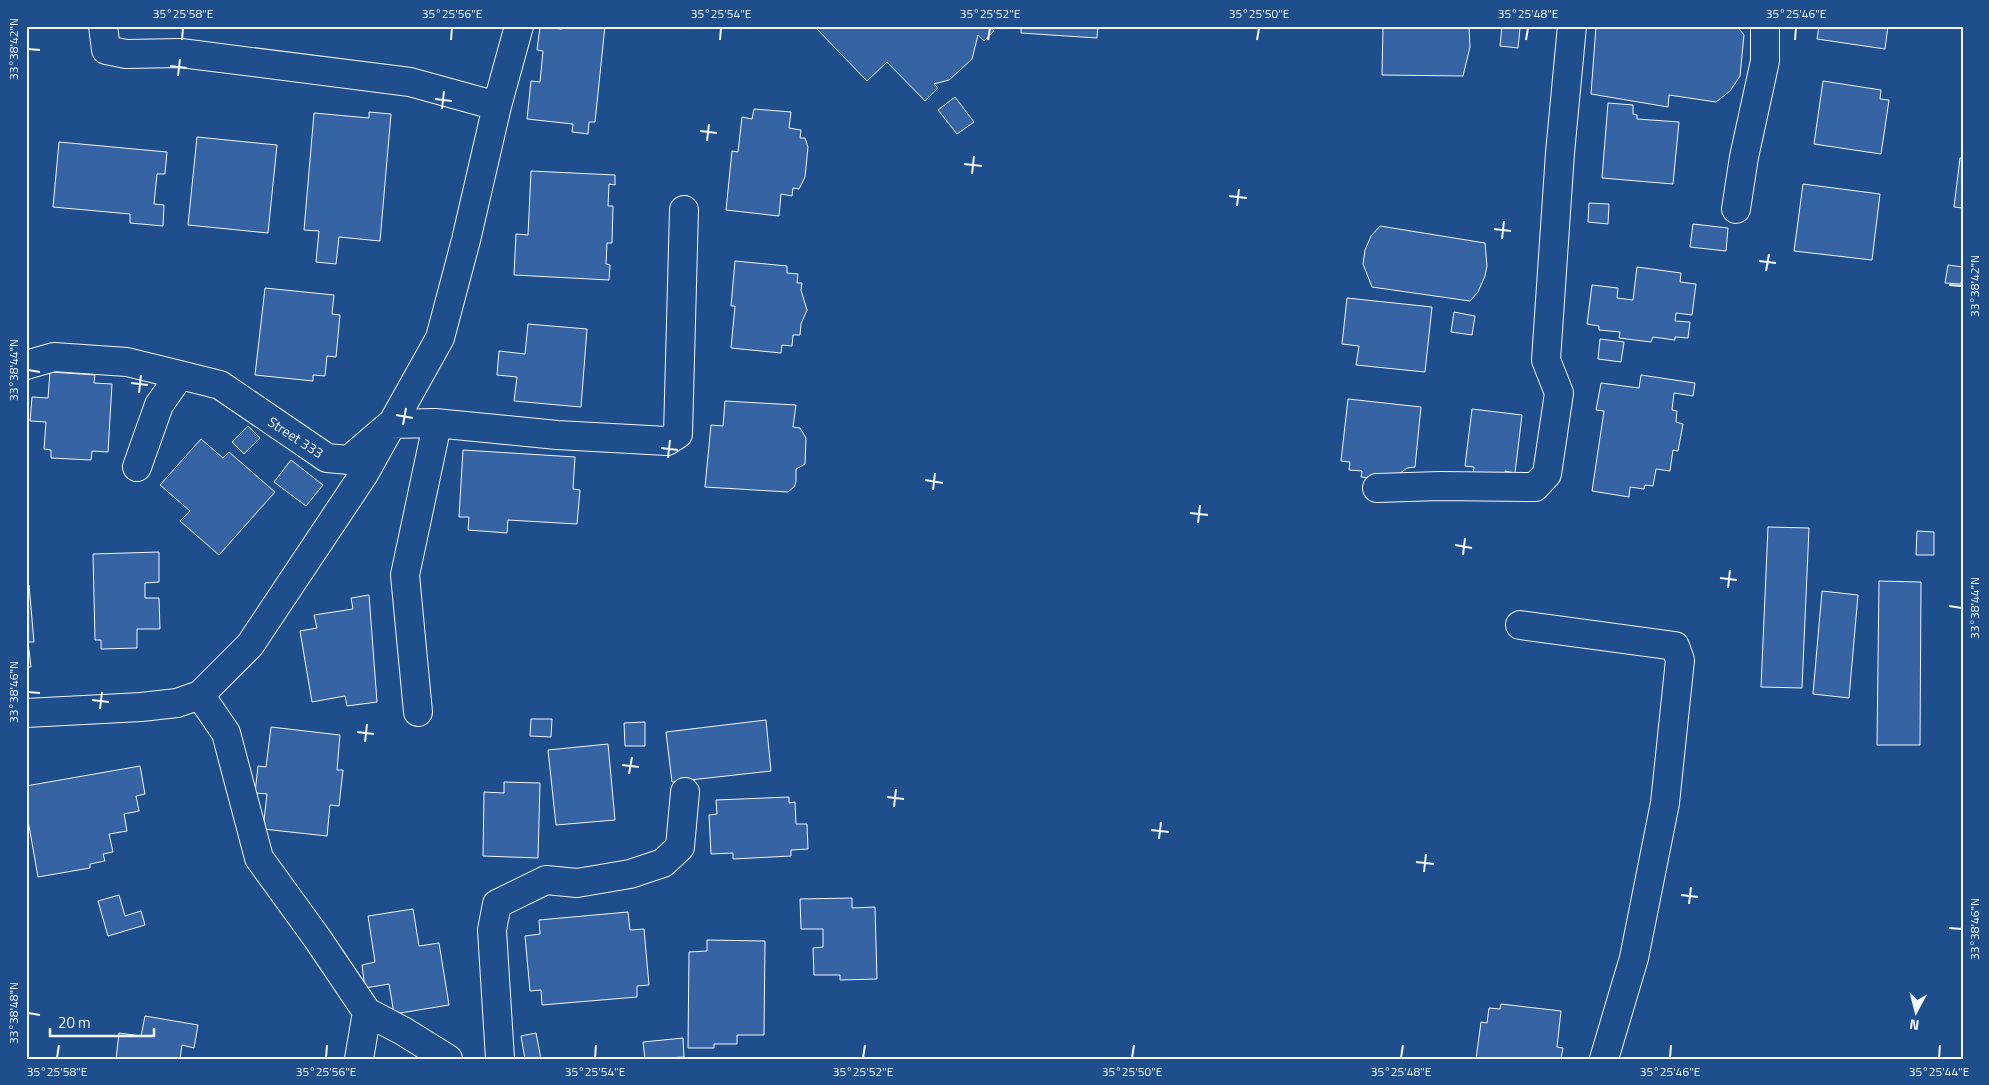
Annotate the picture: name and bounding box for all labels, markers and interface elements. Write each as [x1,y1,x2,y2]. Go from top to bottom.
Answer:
text: 35°25'58"E [153,4,214,23]
text: 35°25'56"E [422,4,483,23]
text: 35°25'54"E [691,4,752,23]
text: 35°25'52"E [960,4,1021,23]
text: 35°25'50"E [1229,4,1290,23]
text: 35°25'48"E [1498,4,1559,23]
text: 35°25'46"E [1766,4,1827,23]
text: 33°38'42"N [4,18,23,80]
text: 33°38'42"N [1965,255,1984,317]
text: 33°38'44"N [4,339,23,401]
street label: Street 333 [264,411,328,463]
text: 33°38'44"N [1965,577,1984,639]
text: 33°38'46"N [4,661,23,723]
text: 33°38'46"N [1965,898,1984,960]
text: 33°38'48"N [4,982,23,1044]
north arrow [1892,988,1942,1038]
scale bar [50,1005,154,1037]
text: 20 m [58,1011,91,1034]
text: N [1908,1014,1920,1036]
text: 35°25'58"E [27,1062,88,1081]
text: 35°25'56"E [296,1062,357,1081]
text: 35°25'54"E [565,1062,626,1081]
text: 35°25'52"E [833,1062,894,1081]
text: 35°25'50"E [1102,1062,1163,1081]
text: 35°25'48"E [1371,1062,1432,1081]
text: 35°25'46"E [1640,1062,1701,1081]
text: 35°25'44"E [1909,1062,1970,1081]

